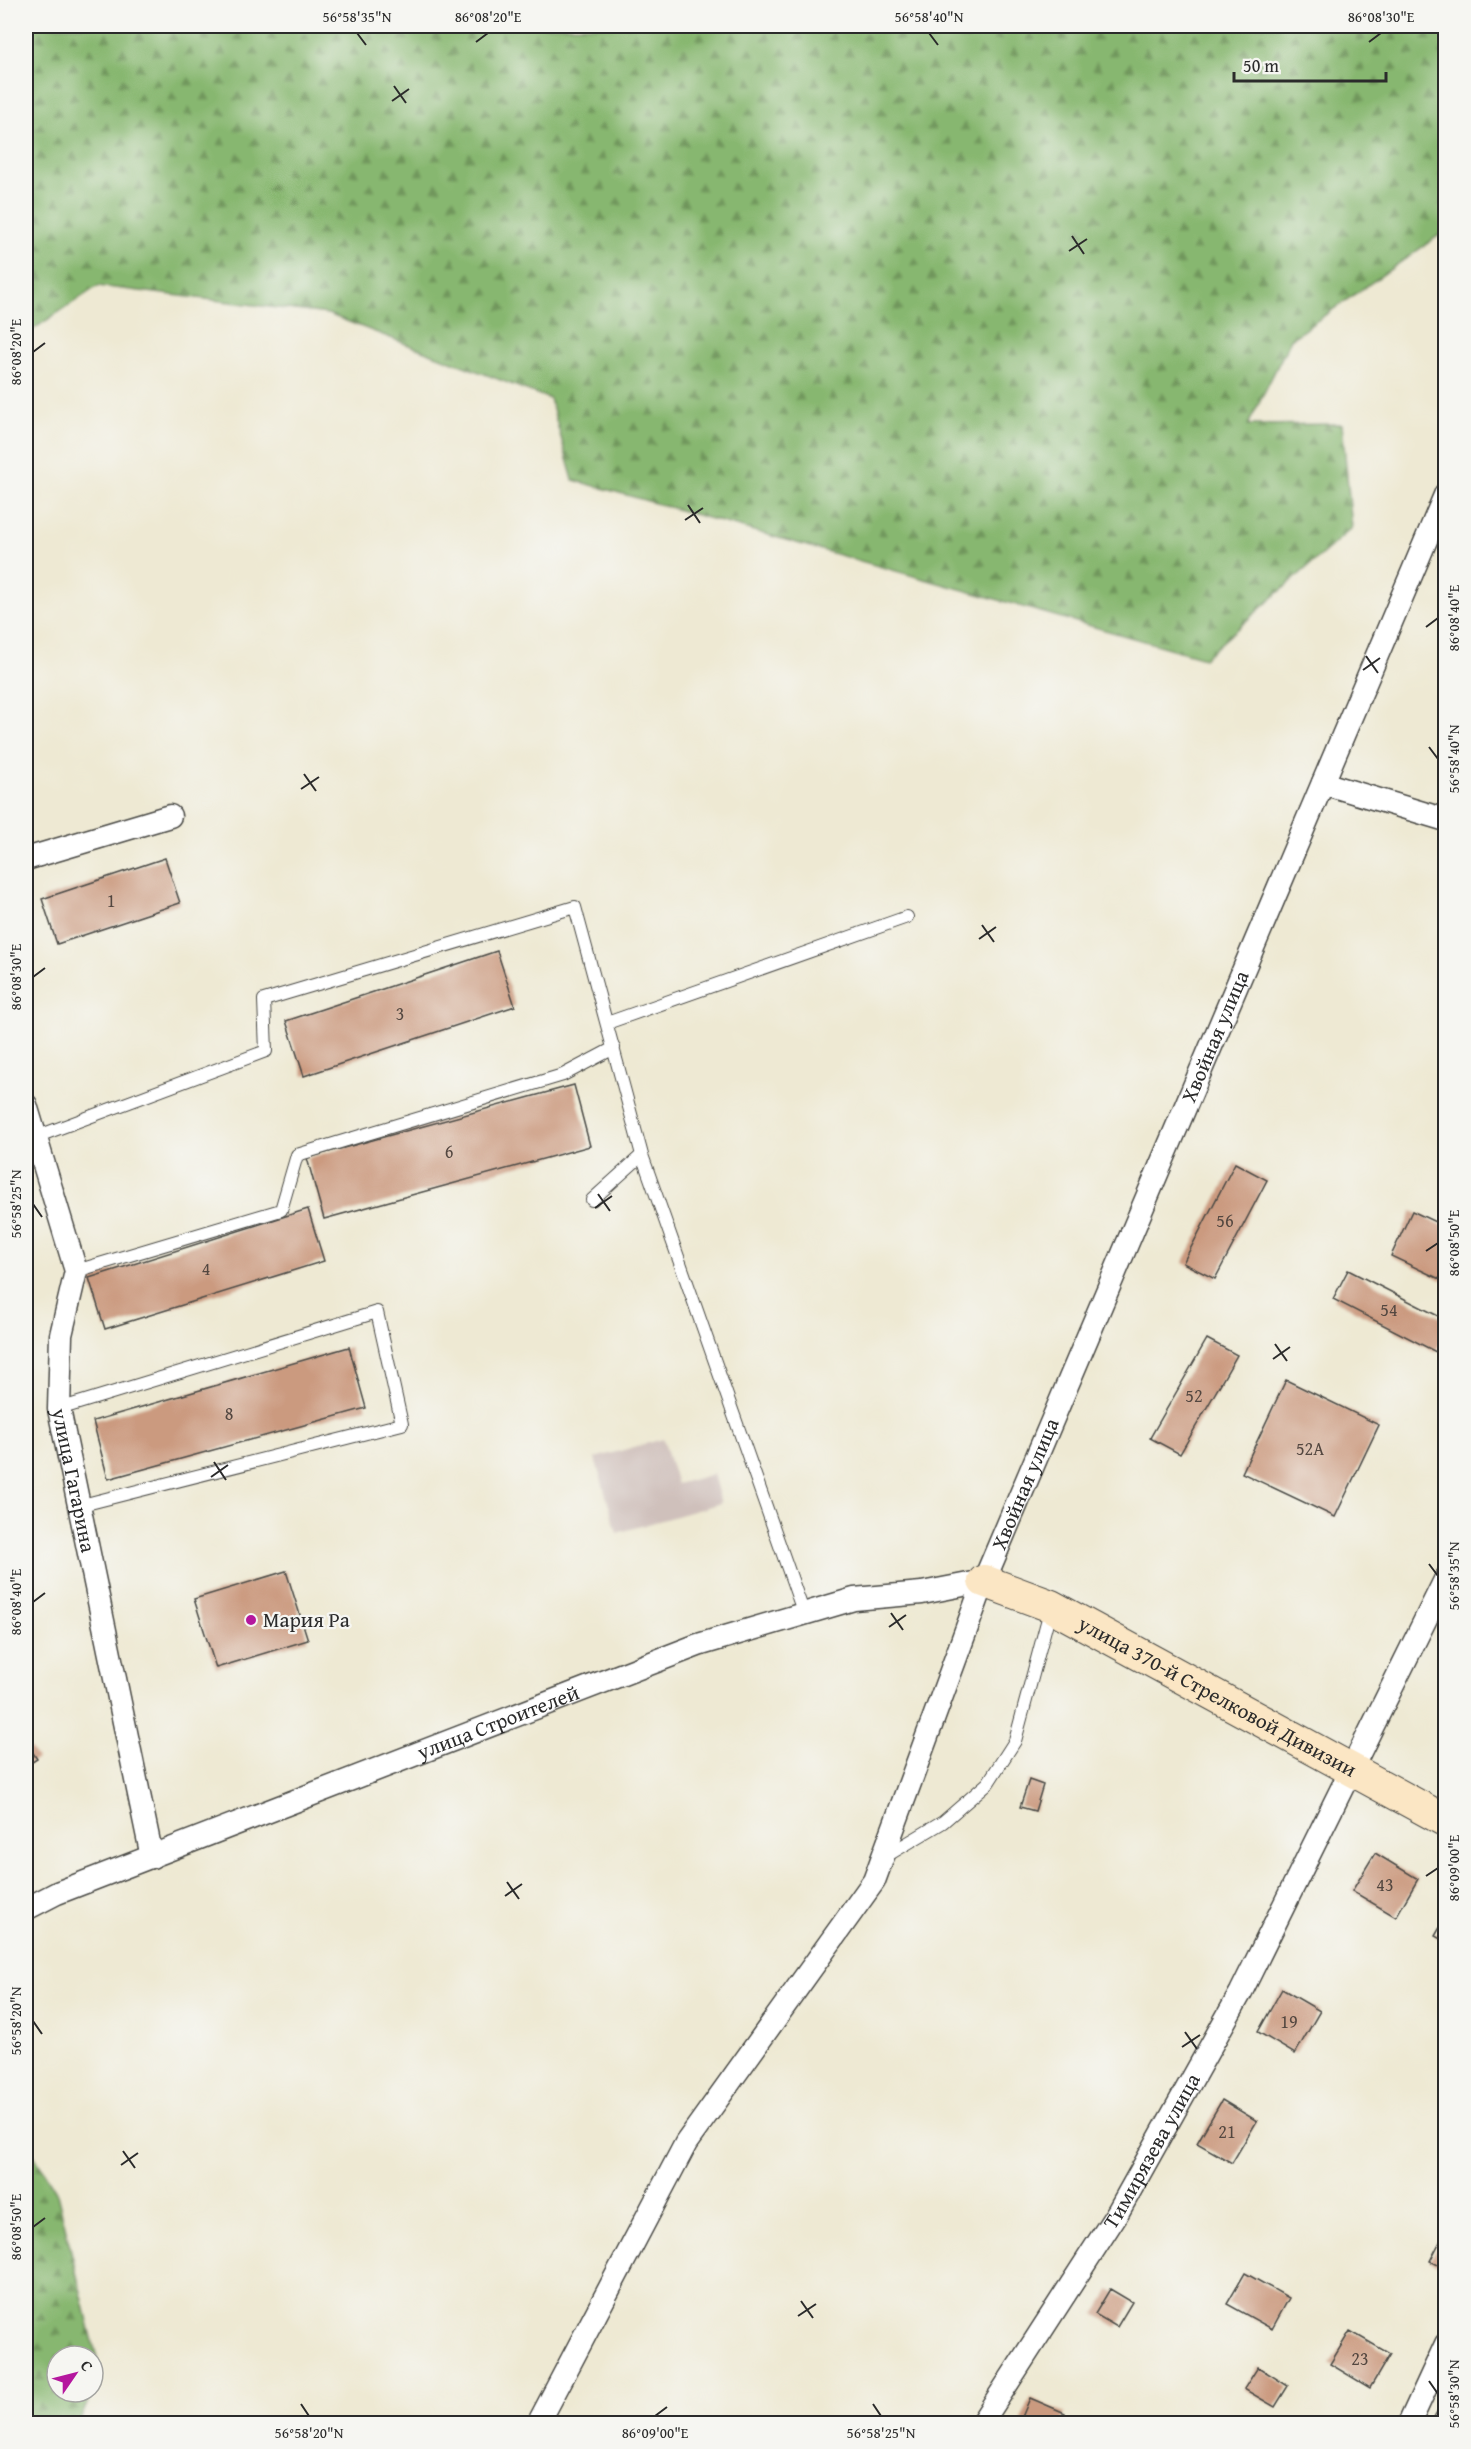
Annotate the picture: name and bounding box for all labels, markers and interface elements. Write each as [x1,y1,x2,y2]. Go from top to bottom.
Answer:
text: 56°58'35"N [323,6,392,27]
text: 86°08'20"E [455,6,522,27]
text: 56°58'40"N [895,6,964,27]
text: 86°08'30"E [1348,6,1415,27]
scale bar [1234,45,1386,83]
text: 50 m [1243,52,1279,79]
text: 86°08'20"E [5,318,26,385]
text: 86°08'40"E [1443,584,1464,651]
text: 56°58'40"N [1443,724,1464,793]
house number: 1 [107,887,115,914]
text: 86°08'30"E [5,943,26,1010]
street label: Хвойная улица [1173,966,1256,1107]
house number: 3 [396,1000,404,1027]
house number: 6 [445,1138,453,1165]
text: 56°58'25"N [5,1169,26,1238]
house number: 56 [1216,1207,1234,1234]
text: 86°08'50"E [1443,1209,1464,1276]
house number: 4 [202,1255,210,1282]
house number: 54 [1380,1296,1398,1323]
house number: 52 [1185,1382,1203,1409]
house number: 8 [225,1400,233,1427]
street label: улица Гагарина [44,1404,104,1555]
street label: Хвойная улица [983,1413,1066,1555]
house number: 52А [1296,1435,1324,1462]
text: 56°58'35"N [1443,1541,1464,1610]
text: 86°08'40"E [5,1568,26,1635]
place label: Мария Ра [263,1604,350,1635]
street label: улица 370-й Стрелковой Дивизии [1072,1607,1363,1785]
marker: Мария Ра [244,1613,258,1627]
street label: улица Строителей [412,1676,584,1768]
text: 86°09'00"E [1443,1834,1464,1901]
house number: 43 [1376,1871,1394,1898]
text: 56°58'20"N [5,1986,26,2055]
house number: 19 [1280,2008,1298,2035]
street label: Тимирязева улица [1095,2067,1208,2235]
house number: 21 [1218,2118,1236,2145]
text: 86°08'50"E [5,2193,26,2260]
north arrow [45,2344,105,2404]
house number: 23 [1351,2345,1369,2372]
text: С [75,2355,100,2376]
text: 56°58'30"N [1443,2359,1464,2428]
text: 56°58'20"N [275,2422,344,2443]
text: 86°09'00"E [622,2422,689,2443]
text: 56°58'25"N [847,2422,916,2443]

